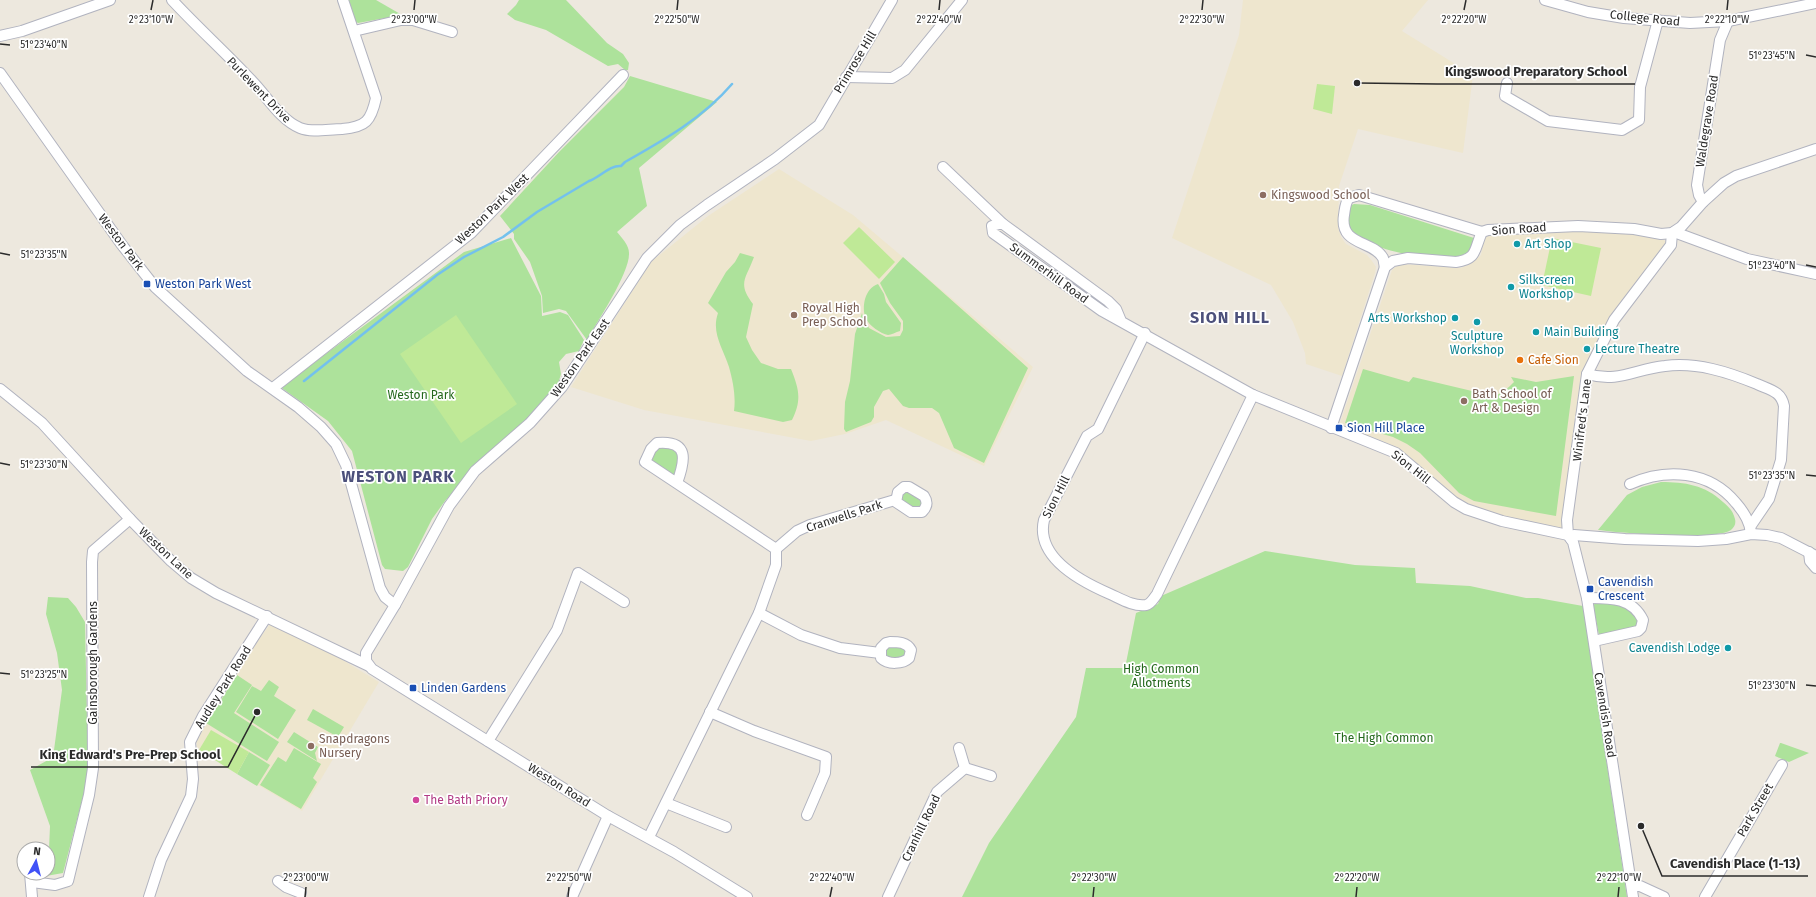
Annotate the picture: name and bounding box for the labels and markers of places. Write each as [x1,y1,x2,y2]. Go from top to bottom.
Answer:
callout: Kingswood Preparatory School [1437,59,1635,84]
place label: Kingswood School [1271,188,1370,202]
marker: Kingswood School [1258,190,1268,200]
place label: Art Shop [1525,237,1572,251]
marker: Art Shop [1512,239,1522,249]
place label: Silkscreen Workshop [1519,273,1574,301]
place label: Weston Park West [155,277,252,291]
marker: Weston Park West [142,279,152,289]
marker: Silkscreen Workshop [1506,282,1516,292]
place label: Royal High Prep School [802,301,867,329]
marker: Royal High Prep School [789,310,799,320]
place label: Arts Workshop [1368,311,1447,325]
marker: Arts Workshop [1450,313,1460,323]
marker: Sculpture Workshop [1472,317,1482,327]
place label: Main Building [1544,325,1619,339]
marker: Main Building [1531,327,1541,337]
place label: Sculpture Workshop [1450,329,1504,357]
place label: Lecture Theatre [1595,342,1680,356]
marker: Lecture Theatre [1582,344,1592,354]
place label: Cafe Sion [1528,353,1579,367]
marker: Cafe Sion [1515,355,1525,365]
place label: Bath School of Art & Design [1472,387,1552,415]
marker: Bath School of Art & Design [1459,396,1469,406]
place label: Sion Hill Place [1347,421,1425,435]
marker: Sion Hill Place [1334,423,1344,433]
place label: Cavendish Crescent [1598,575,1654,603]
marker: Cavendish Crescent [1585,584,1595,594]
place label: Cavendish Lodge [1629,641,1720,655]
marker: Cavendish Lodge [1723,643,1733,653]
place label: Linden Gardens [421,681,506,695]
marker: Linden Gardens [408,683,418,693]
place label: Snapdragons Nursery [319,732,390,760]
marker: Snapdragons Nursery [306,741,316,751]
callout: King Edward's Pre-Prep School [31,742,228,767]
place label: The Bath Priory [424,793,508,807]
marker: The Bath Priory [411,795,421,805]
callout: Cavendish Place (1-13) [1662,851,1808,876]

